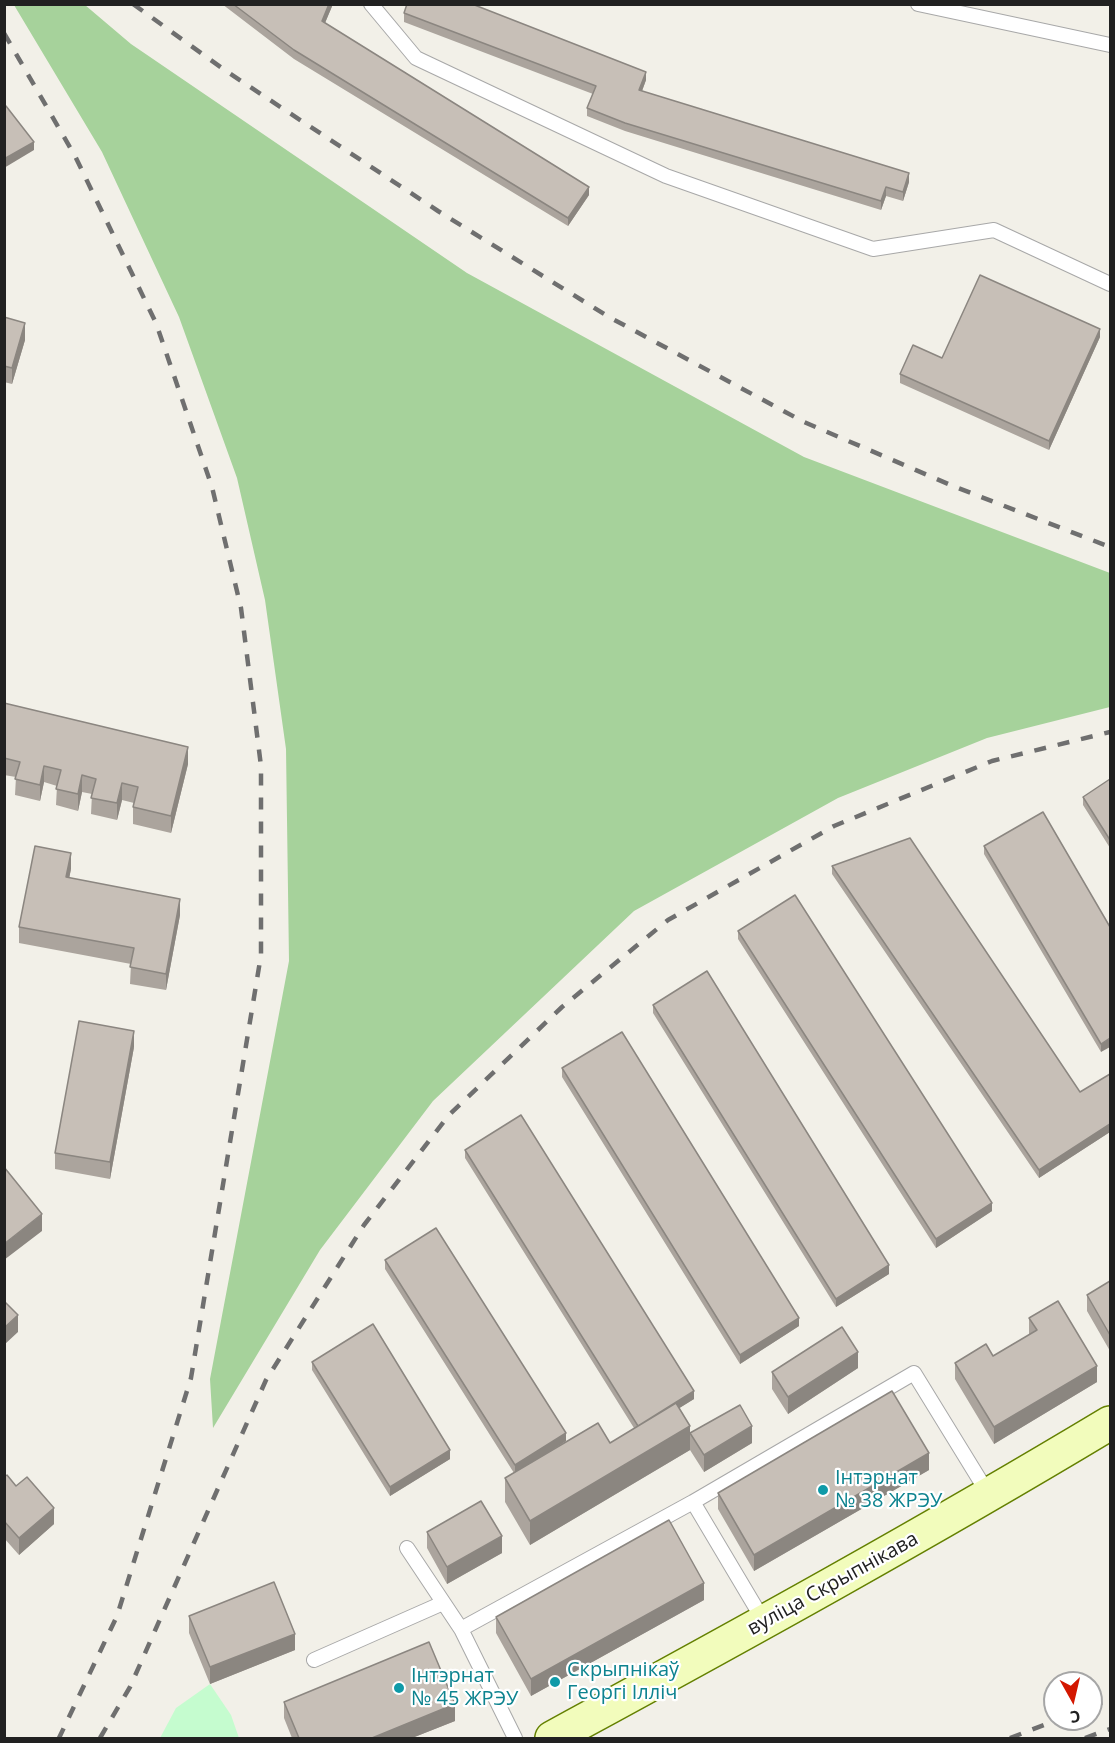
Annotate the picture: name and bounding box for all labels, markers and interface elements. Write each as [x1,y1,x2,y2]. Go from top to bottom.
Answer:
place label: Інтэрнат № 38 ЖРЭУ [835,1466,942,1513]
marker: Інтэрнат № 38 ЖРЭУ [816,1483,830,1497]
street label: вуліца Скрыпнікава [743,1527,923,1641]
place label: Скрыпнікаў Георгі Ілліч [567,1658,679,1705]
place label: Інтэрнат № 45 ЖРЭУ [411,1664,518,1711]
north arrow [1043,1671,1103,1731]
marker: Скрыпнікаў Георгі Ілліч [548,1675,562,1689]
marker: Інтэрнат № 45 ЖРЭУ [392,1681,406,1695]
text: С [1069,1705,1082,1728]

